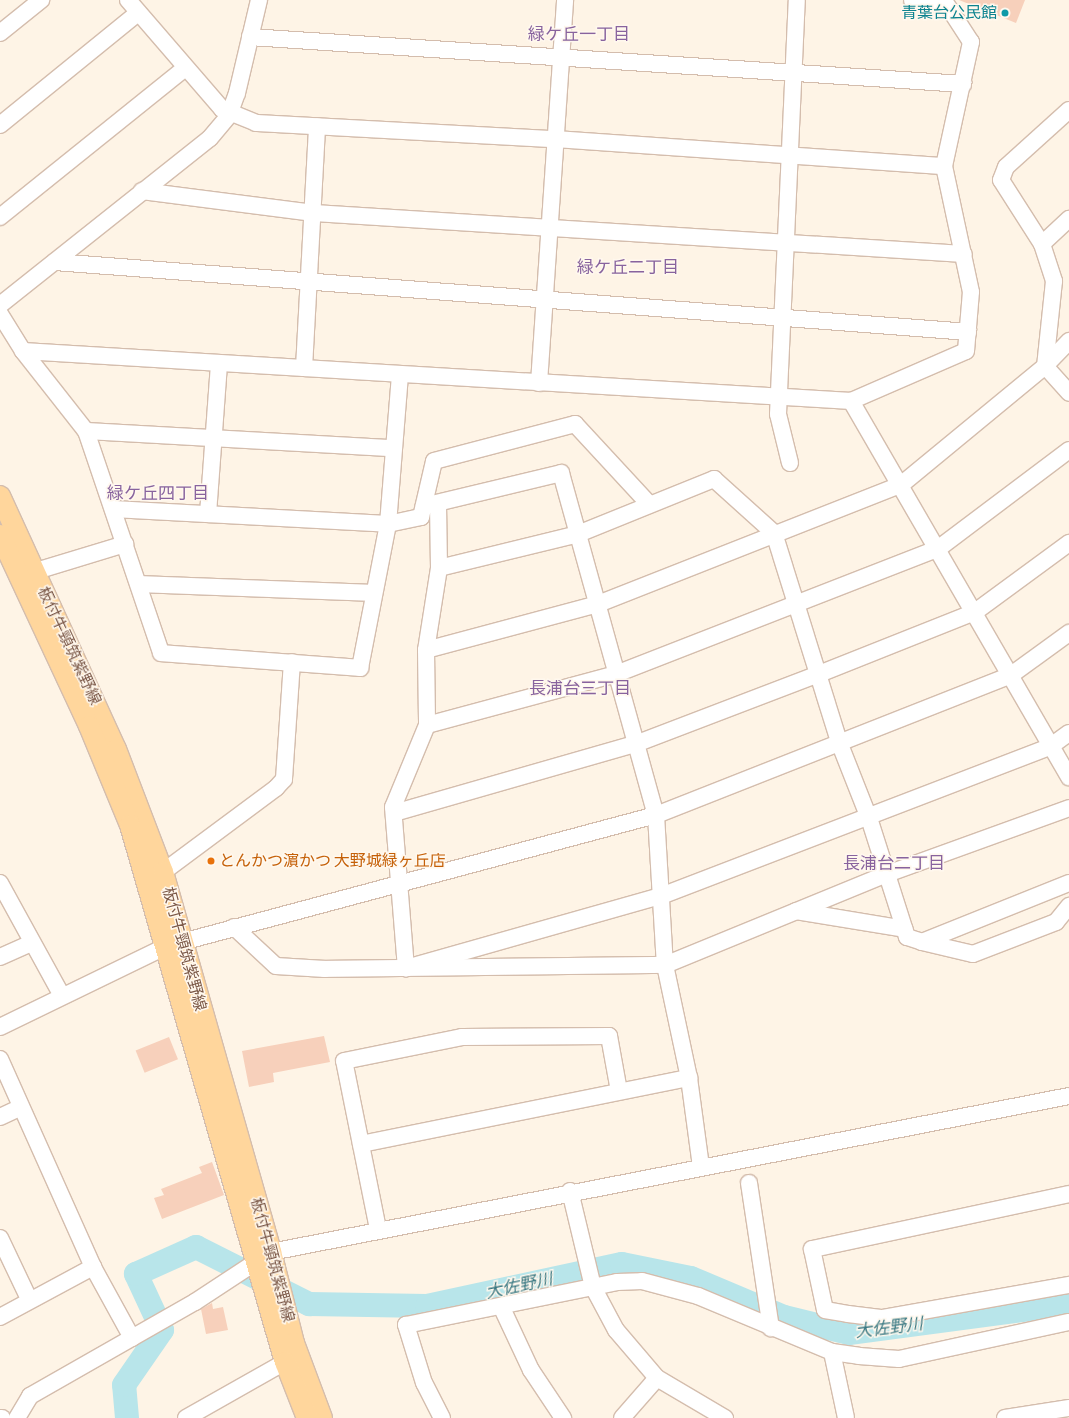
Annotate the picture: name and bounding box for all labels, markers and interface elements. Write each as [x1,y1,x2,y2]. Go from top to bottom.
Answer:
place label: 青葉台公民館 [901,3,997,23]
marker: 青葉台公民館 [1000,8,1010,18]
district label: 緑ケ丘一丁目 [528,25,630,45]
district label: 緑ケ丘二丁目 [577,258,679,278]
district label: 緑ケ丘四丁目 [107,484,209,504]
street label: 板付牛頸筑紫野線 [33,584,105,708]
district label: 長浦台三丁目 [529,679,631,699]
place label: とんかつ濵かつ 大野城緑ヶ丘店 [219,851,446,871]
district label: 長浦台二丁目 [843,854,945,874]
marker: とんかつ濵かつ 大野城緑ヶ丘店 [206,856,216,866]
street label: 板付牛頸筑紫野線 [158,885,210,1013]
street label: 板付牛頸筑紫野線 [246,1196,298,1324]
water label: 大佐野川 [484,1269,554,1303]
water label: 大佐野川 [854,1314,924,1342]

